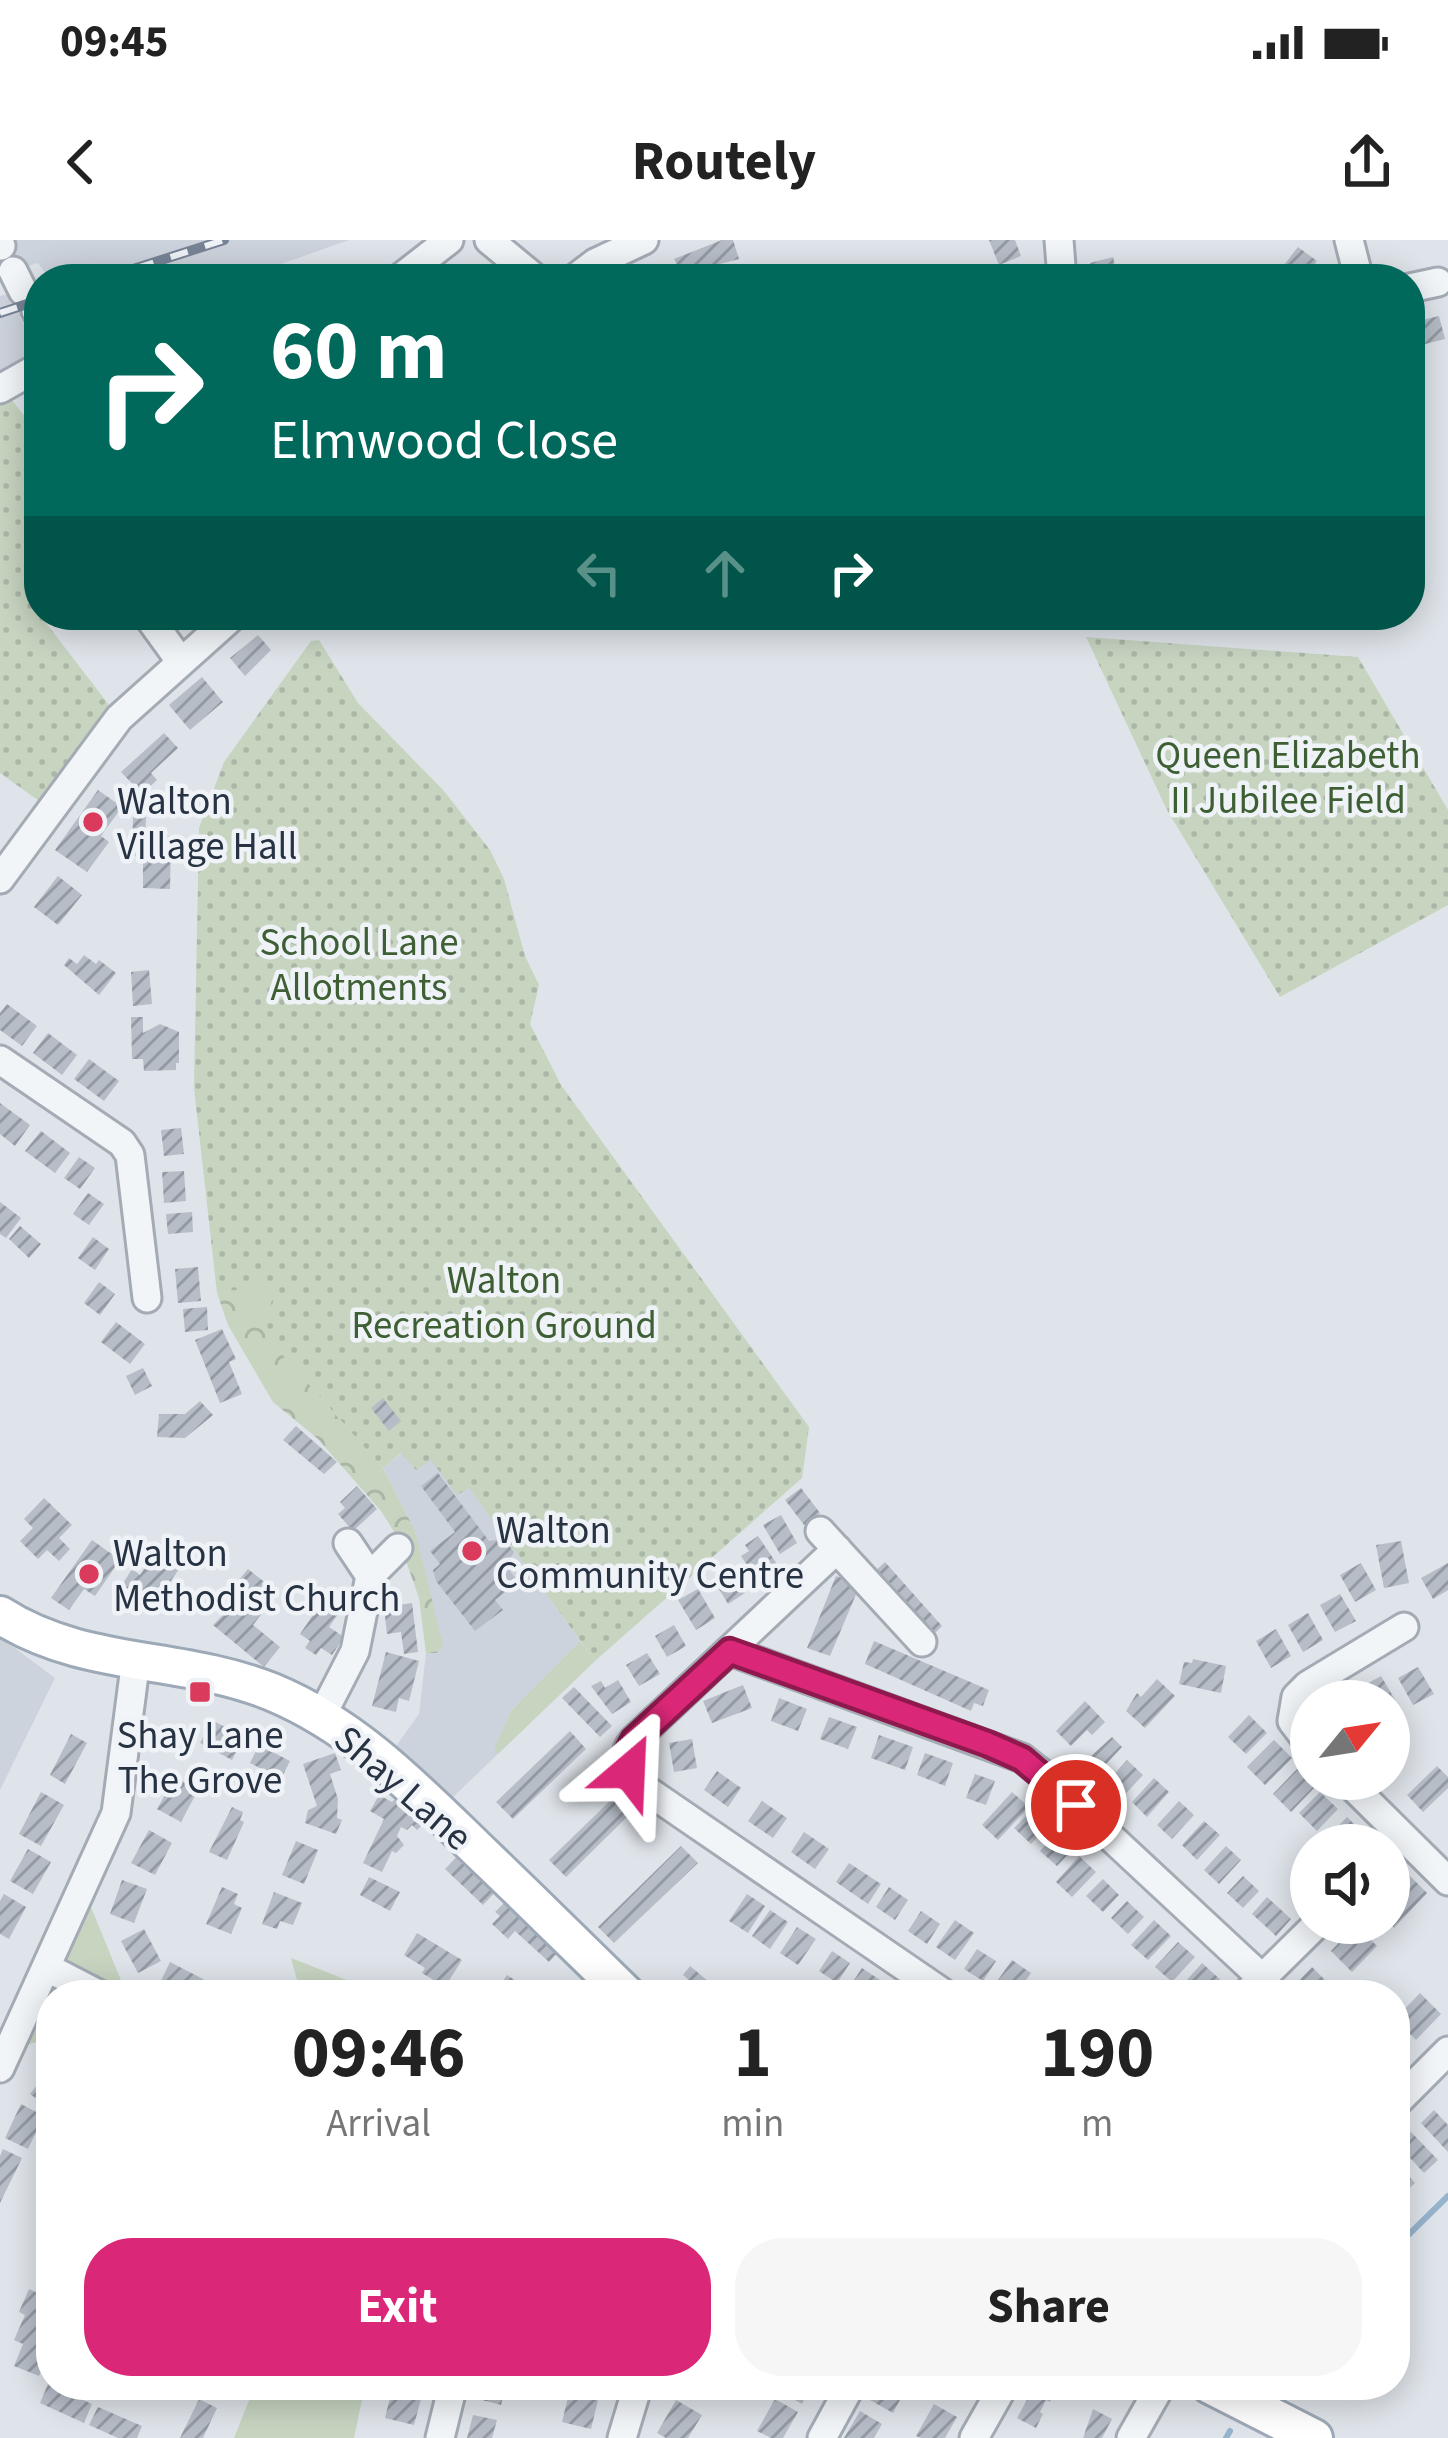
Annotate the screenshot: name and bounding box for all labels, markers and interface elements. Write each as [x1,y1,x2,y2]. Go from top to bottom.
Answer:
text: 09:45 [60,10,169,74]
text: Routely [632,124,816,201]
icon: back [48,129,114,195]
icon: share [1334,129,1400,195]
text: 60 m [270,292,448,412]
icon: right [72,312,228,468]
text: Elmwood Close [270,403,618,480]
icon: left [566,540,632,606]
icon: ahead [692,540,758,606]
icon: right [818,540,884,606]
park label: Queen Elizabeth II Jubilee Field [1155,728,1421,829]
place label: Walton Village Hall [117,774,297,875]
marker: Walton Village Hall [80,809,106,835]
park label: School Lane Allotments [259,915,459,1016]
park label: Walton Recreation Ground [351,1253,657,1354]
place label: Walton Community Centre [496,1503,804,1604]
place label: Walton Methodist Church [113,1526,400,1627]
marker: Walton Community Centre [459,1538,485,1564]
marker: Walton Methodist Church [76,1561,102,1587]
marker: Shay Lane The Grove [187,1679,213,1705]
north arrow [1290,1680,1410,1800]
map controls [1290,1680,1410,1944]
place label: Shay Lane The Grove [117,1708,284,1809]
position arrow [566,1708,692,1834]
street label: Shay Lane [321,1713,484,1864]
pin [1025,1754,1127,1856]
icon: arrive [1043,1772,1109,1838]
button: sound [1290,1824,1410,1944]
text: 09:46 [292,2002,465,2105]
text: 1 [734,2002,772,2105]
text: 190 [1040,2002,1154,2105]
text: Arrival [326,2096,431,2152]
text: min [721,2096,784,2152]
text: m [1081,2096,1113,2152]
button: Exit [84,2238,711,2376]
button: Share [735,2238,1362,2376]

